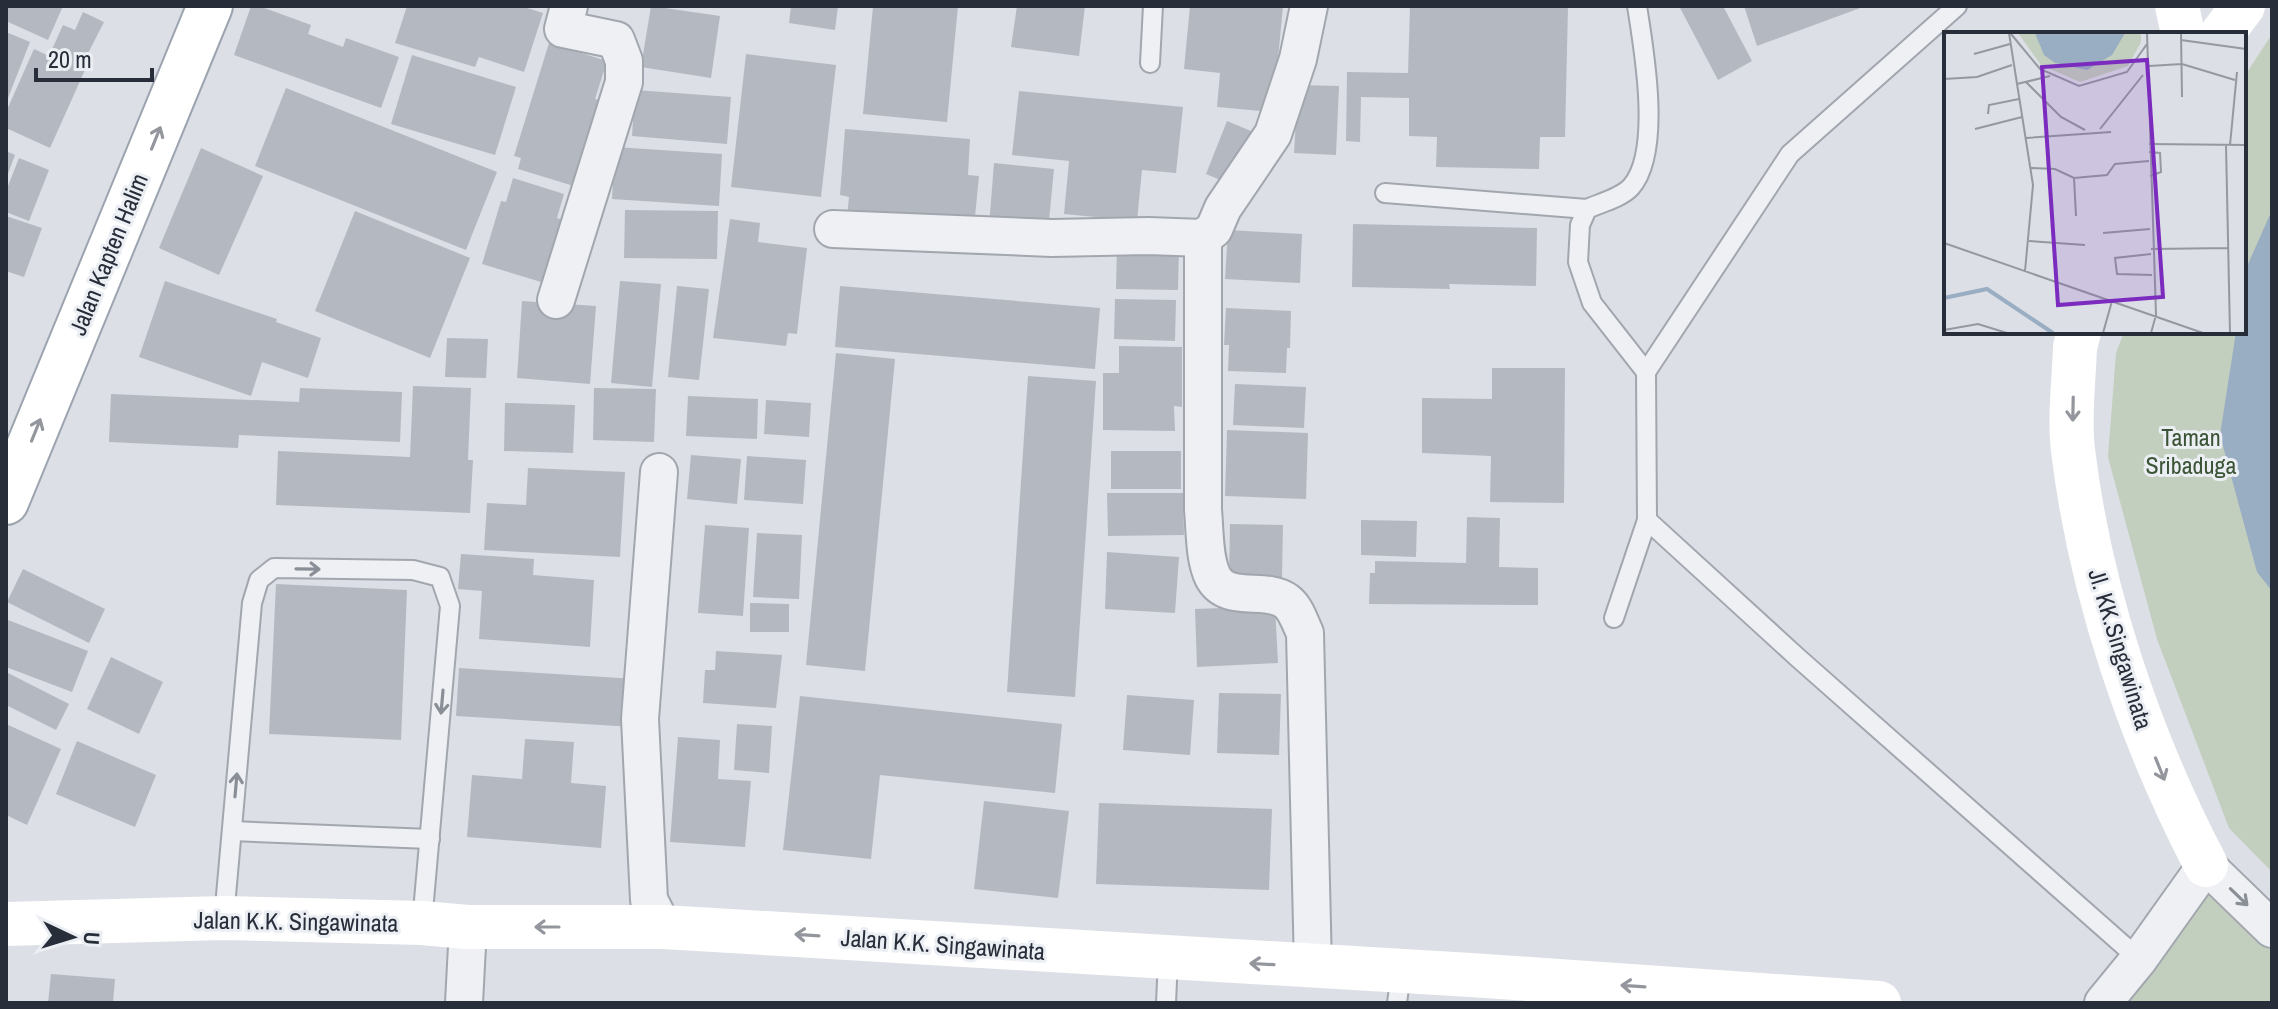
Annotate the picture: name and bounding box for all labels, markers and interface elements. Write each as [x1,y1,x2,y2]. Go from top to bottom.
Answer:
scale bar [36,32,152,82]
inset map [1944,32,2246,334]
text: 20 m [48,43,92,75]
one-way arrow [150,126,164,151]
street label: Jalan Kapten Halim [61,168,155,340]
one-way arrow [2066,395,2081,422]
one-way arrow [29,418,44,443]
park label: Taman Sribaduga [2146,421,2236,481]
one-way arrow [294,561,321,577]
street label: Jl. KK.Singawinata [2081,565,2161,733]
one-way arrow [434,689,449,715]
one-way arrow [2154,756,2169,781]
one-way arrow [229,772,244,799]
one-way arrow [2229,887,2248,906]
north arrow [32,897,112,977]
street label: Jalan K.K. Singawinata [193,903,399,939]
one-way arrow [534,919,561,935]
street label: Jalan K.K. Singawinata [840,921,1046,967]
one-way arrow [794,928,821,943]
text: U [77,931,107,946]
one-way arrow [1249,956,1276,971]
one-way arrow [1620,978,1647,993]

